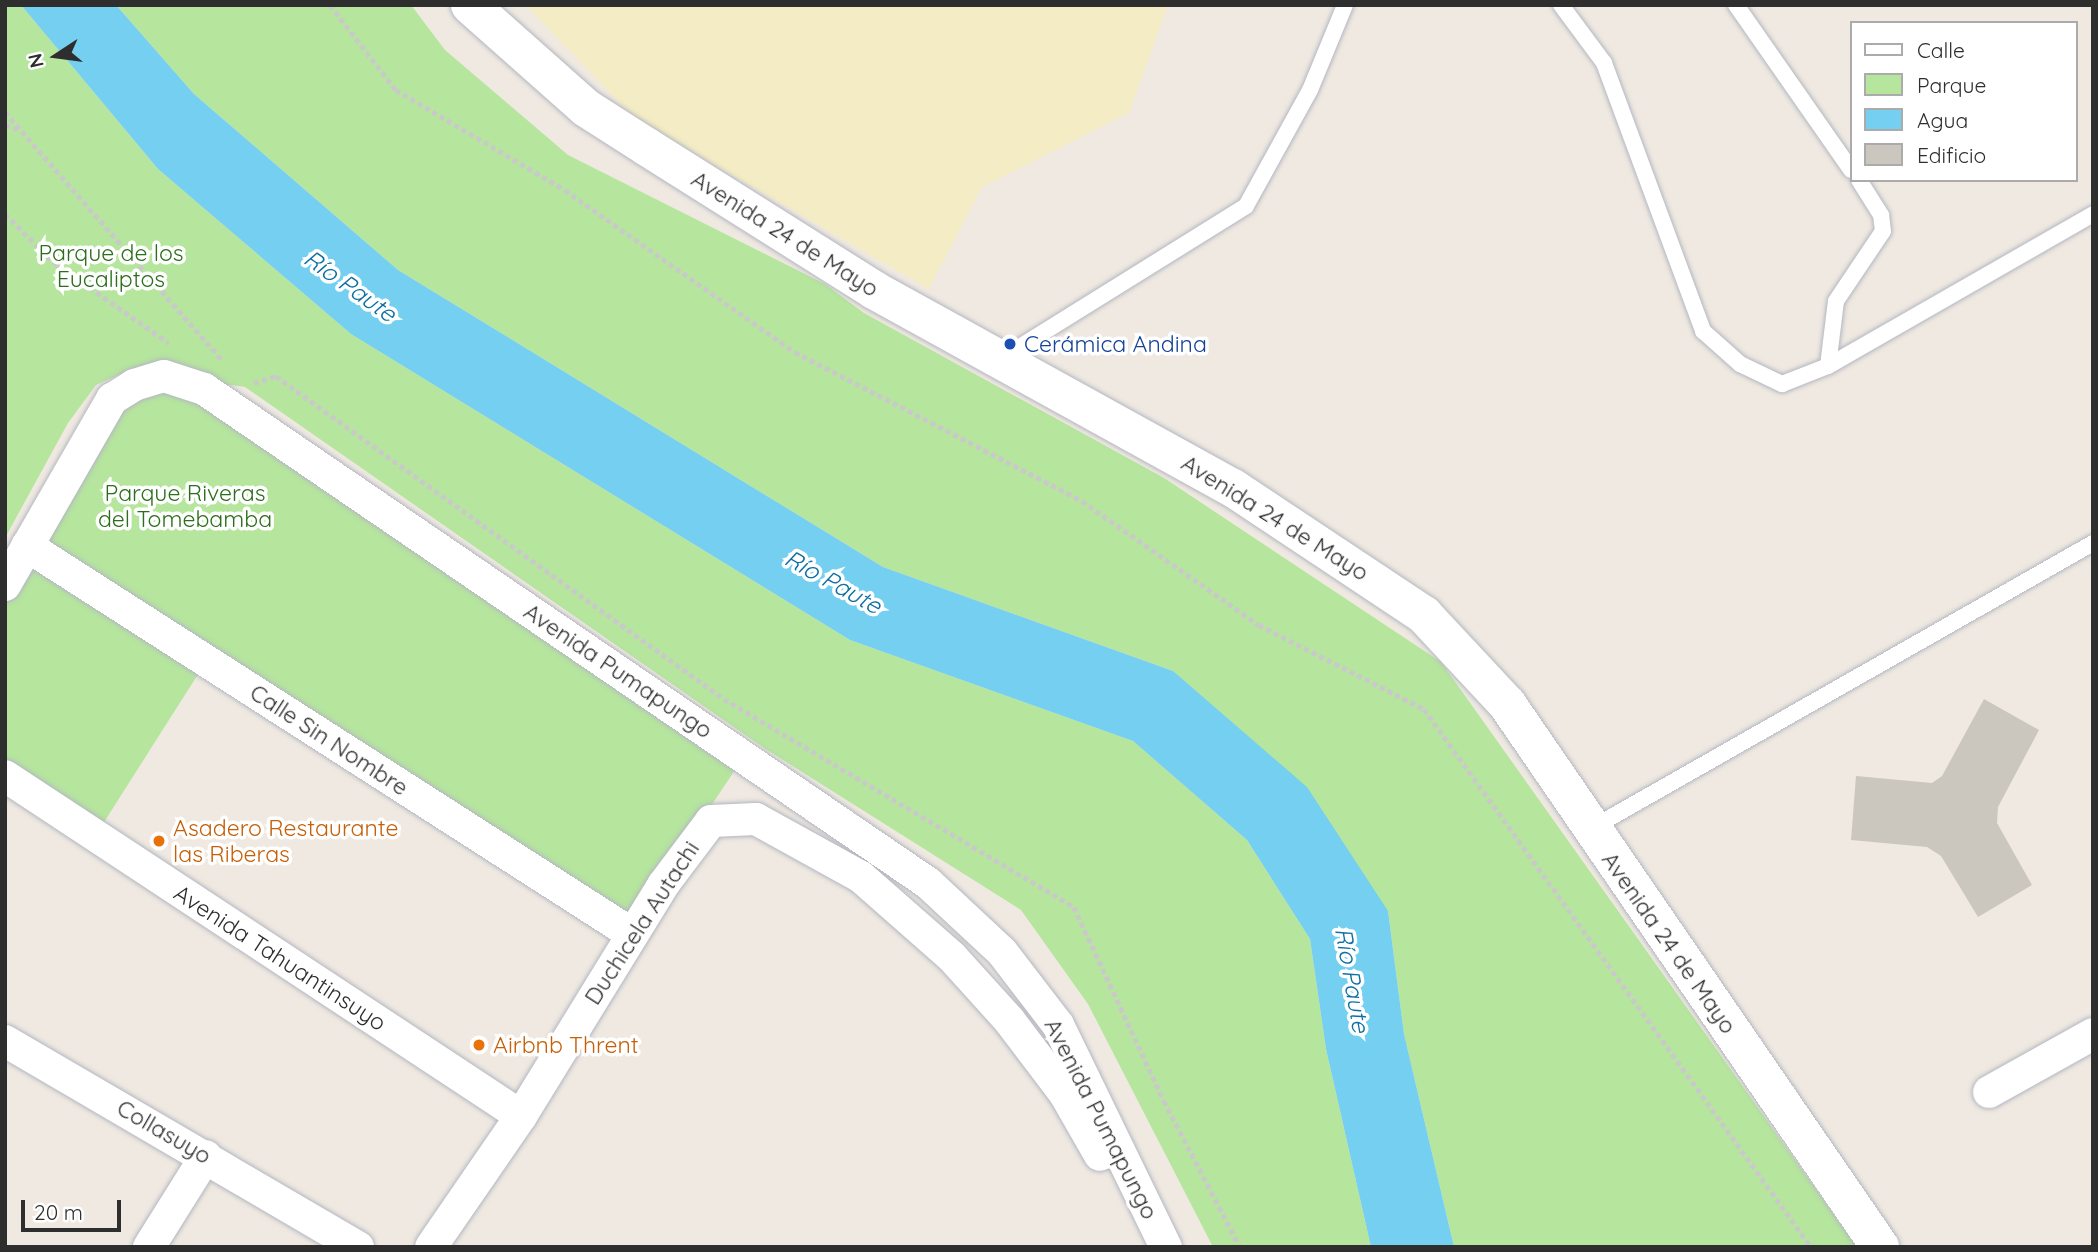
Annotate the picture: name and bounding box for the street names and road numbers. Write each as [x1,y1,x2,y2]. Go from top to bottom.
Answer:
street label: Avenida 24 de Mayo [686,165,884,303]
street label: Avenida 24 de Mayo [1176,449,1374,587]
street label: Avenida Pumapungo [519,598,717,744]
street label: Calle Sin Nombre [245,679,413,801]
street label: Duchicela Autachi [579,836,705,1010]
street label: Avenida 24 de Mayo [1596,847,1742,1039]
street label: Avenida Tahuantinsuyo [169,879,391,1037]
street label: Avenida Pumapungo [1038,1014,1164,1224]
street label: Collasuyo [112,1094,216,1170]

